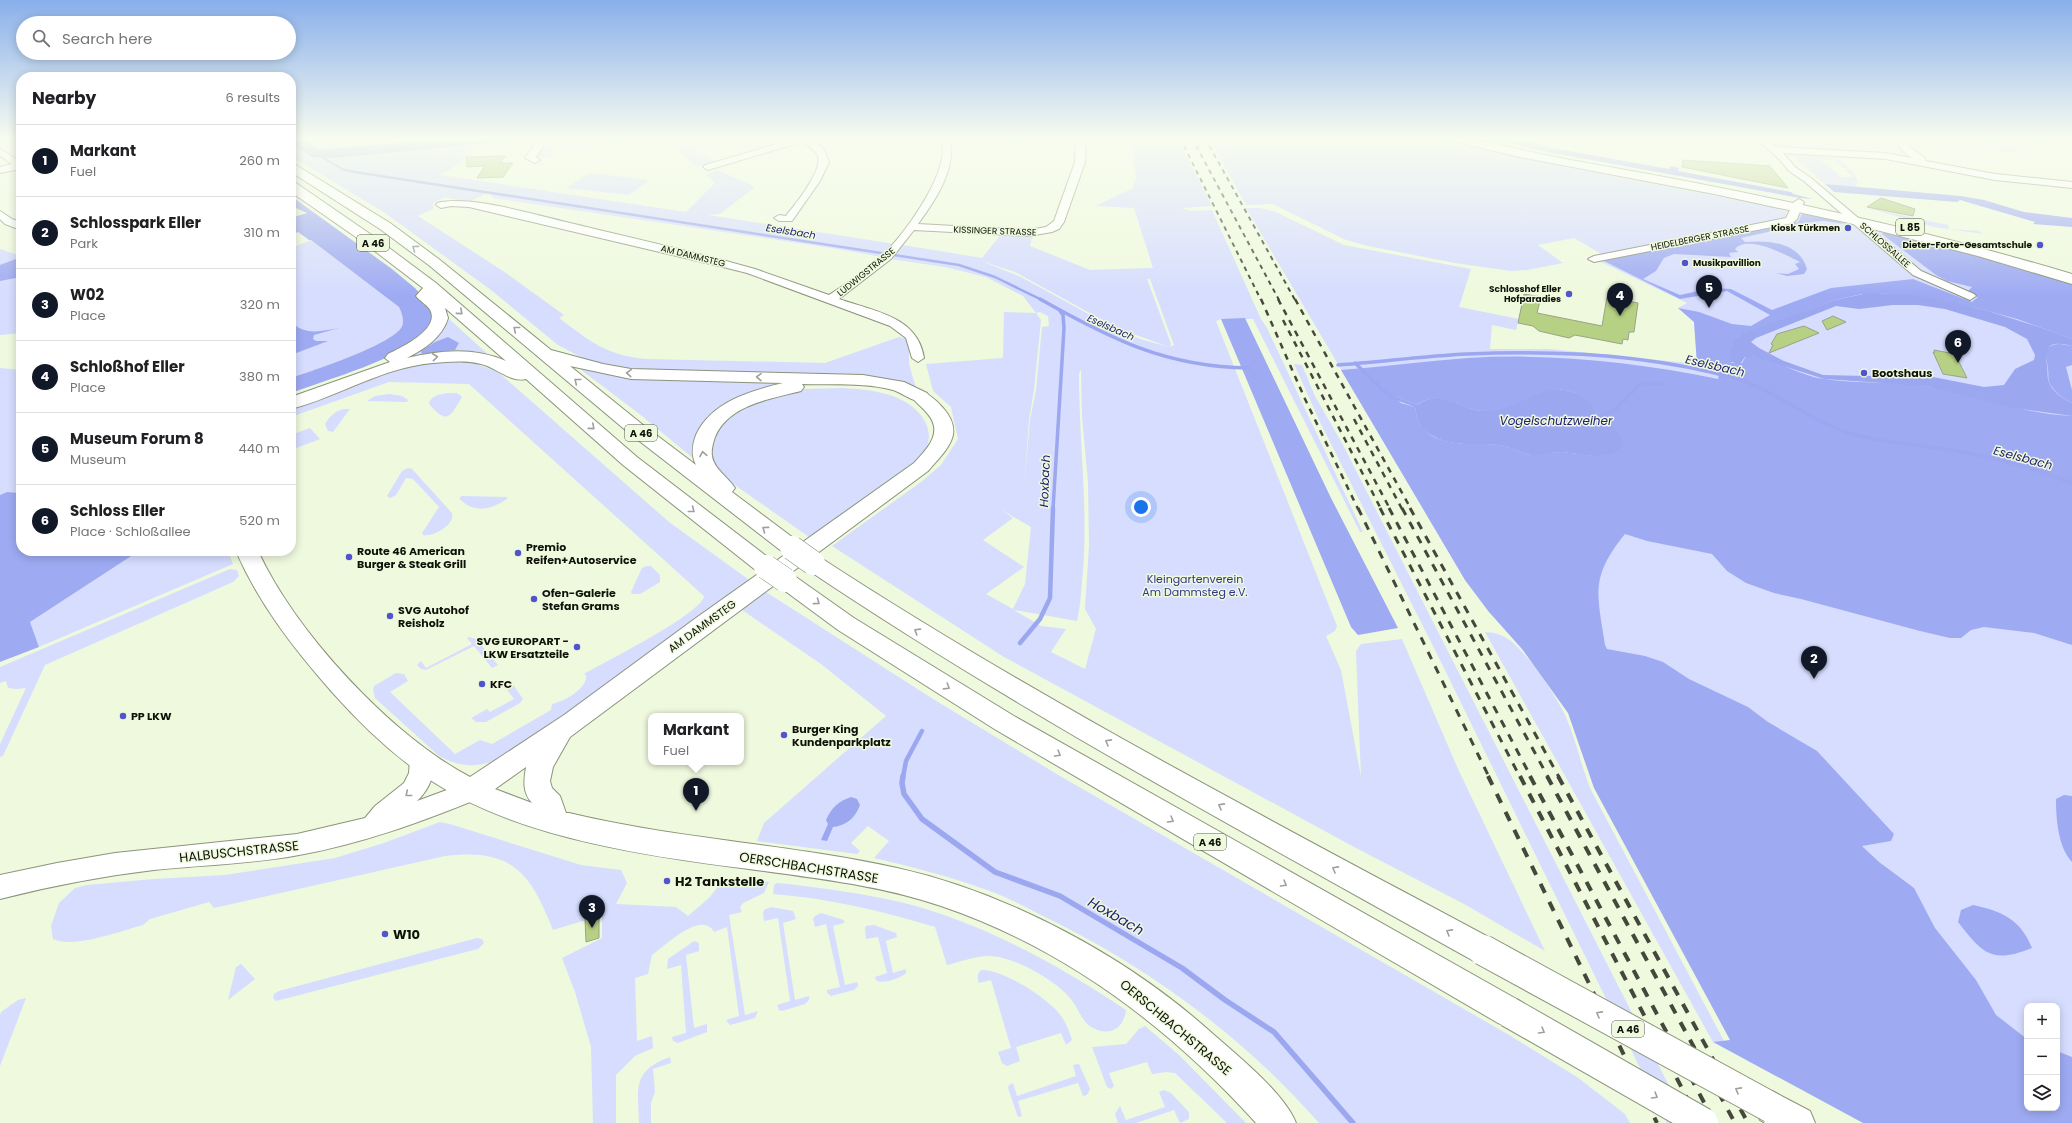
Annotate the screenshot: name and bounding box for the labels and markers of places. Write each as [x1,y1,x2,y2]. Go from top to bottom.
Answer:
place label: Kiosk Türkmen [1771,222,1840,234]
marker: Kiosk Türkmen [1843,223,1853,233]
place label: Dieter-Forte-Gesamtschule [1903,239,2032,251]
marker: Dieter-Forte-Gesamtschule [2035,240,2045,250]
place label: Musikpavillion [1693,257,1761,269]
marker: Musikpavillion [1680,258,1690,268]
pin: 5 [1696,275,1722,308]
place label: Schlosshof Eller Hofparadies [1489,283,1561,305]
pin: 4 [1607,283,1633,316]
marker: Schlosshof Eller Hofparadies [1564,289,1574,299]
pin: 6 [1945,330,1971,363]
place label: Bootshaus [1872,365,1932,381]
marker: Bootshaus [1859,368,1869,378]
place label: Premio Reifen+Autoservice [526,539,637,568]
place label: Route 46 American Burger & Steak Grill [357,543,466,572]
marker: Premio Reifen+Autoservice [513,548,523,558]
marker: Route 46 American Burger & Steak Grill [344,552,354,562]
place label: Ofen-Galerie Stefan Grams [542,585,620,614]
marker: Ofen-Galerie Stefan Grams [529,594,539,604]
place label: SVG Autohof Reisholz [398,602,469,631]
marker: SVG Autohof Reisholz [385,611,395,621]
place label: SVG EUROPART - LKW Ersatzteile [477,633,569,662]
marker: SVG EUROPART - LKW Ersatzteile [572,642,582,652]
pin: 2 [1801,646,1827,679]
place label: KFC [490,676,512,692]
marker: KFC [477,679,487,689]
place label: PP LKW [131,708,172,724]
marker: PP LKW [118,711,128,721]
place label: Burger King Kundenparkplatz [792,721,891,750]
marker: Burger King Kundenparkplatz [779,730,789,740]
pin: 1 [683,778,709,811]
place label: H2 Tankstelle [675,872,764,891]
marker: H2 Tankstelle [662,876,672,886]
pin: 3 [579,895,605,928]
place label: W10 [393,925,420,944]
marker: W10 [380,929,390,939]

